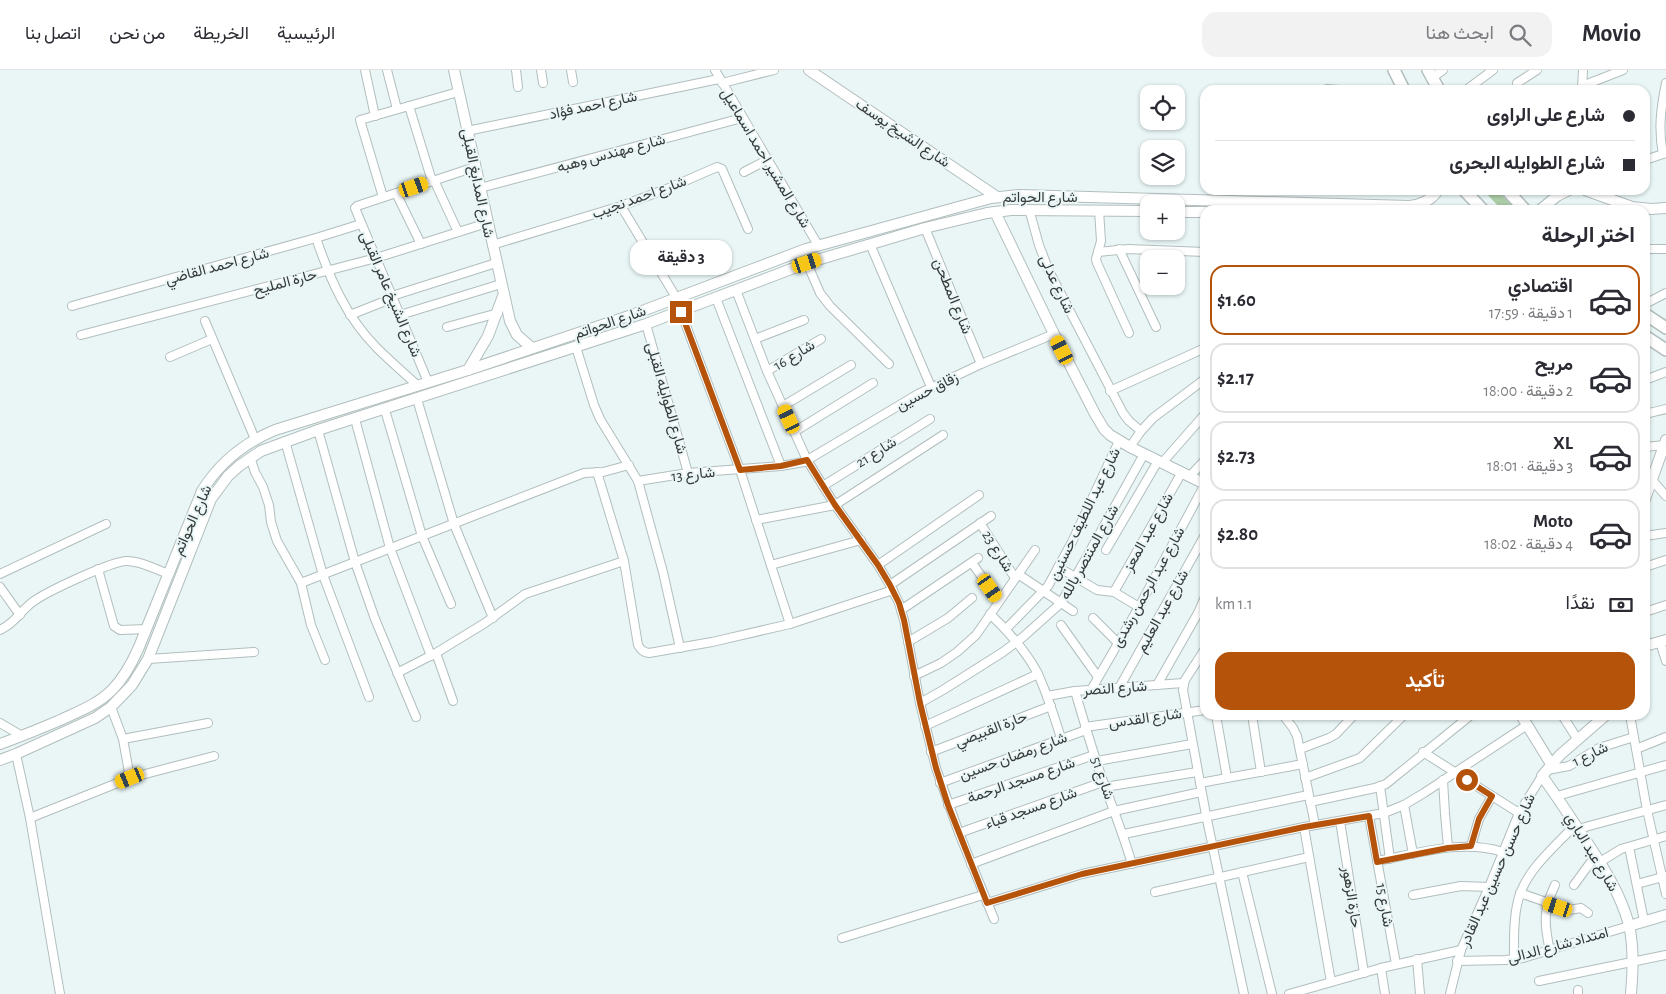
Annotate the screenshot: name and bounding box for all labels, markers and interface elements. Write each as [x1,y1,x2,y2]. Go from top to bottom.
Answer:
search box [1202,12,1552,57]
icon: search [1506,21,1534,49]
text: Movio [1582,22,1641,46]
text: ابحث هنا [1426,24,1494,43]
text: اتصل بنا [25,25,81,43]
text: من نحن [109,25,165,43]
text: الخريطة [193,25,249,43]
text: الرئيسية [277,25,335,43]
map controls [1140,85,1185,295]
button: locate [1140,85,1185,130]
street label: شارع المشير احمد اسماعيل [715,86,813,232]
street label: شارع احمد فؤاد [548,89,639,125]
street label: شارع الشيخ يوسف [851,96,953,173]
text: شارع على الراوى [1487,106,1605,125]
street label: شارع المدابغ القبلى [456,127,496,240]
street label: شارع مهندس وهبه [555,132,668,178]
button: layers [1140,140,1185,185]
text: شارع الطوايله البحرى [1449,154,1605,173]
street label: شارع احمد نجيب [590,173,689,224]
car [397,175,430,199]
street label: شارع الحواتم [1003,190,1078,208]
button: + [1140,195,1185,240]
text: اختر الرحلة [1541,224,1635,246]
street label: شارع الشيخ عامر القبلى [354,229,424,361]
callout: 3 دقيقة [630,240,732,274]
street label: شارع احمد القاضي [164,245,272,292]
text: 3 دقيقة [657,249,705,265]
button: − [1140,250,1185,295]
car [790,251,823,275]
street label: شارع عدلى [1034,253,1077,317]
street label: شارع المطحن [928,256,975,337]
street label: حارة المليح [252,267,319,301]
text: اقتصادي [1508,277,1573,296]
icon: car [1588,278,1633,323]
text: $1.60 [1217,291,1256,310]
route end [670,301,692,323]
street label: شارع الحواتم [572,303,649,345]
text: 1 دقيقة · 17:59 [1489,305,1573,321]
car [1048,333,1075,367]
street label: شارع 16 [771,337,819,376]
street label: شارع الطوايله القبلى [641,341,690,457]
text: مريح [1535,355,1573,374]
icon: car [1588,356,1633,401]
street label: زقاق حسين [894,369,961,415]
text: $2.17 [1217,369,1254,388]
text: 2 دقيقة · 18:00 [1483,383,1573,399]
car [775,402,802,436]
street label: شارع 21 [853,434,901,473]
text: XL [1553,434,1573,453]
icon: car [1588,434,1633,479]
street label: شارع عبد اللطيف حسنين [1046,446,1126,584]
text: $2.73 [1217,447,1255,466]
text: 3 دقيقة · 18:01 [1487,458,1573,474]
street label: شارع 13 [670,465,716,487]
street label: شارع الحواتم [170,483,217,559]
street label: شارع عبد المعز [1120,490,1179,576]
street label: شارع المنتصر بالله [1057,502,1124,604]
text: Moto [1533,512,1573,531]
icon: car [1588,512,1633,557]
street label: شارع عبد الرحمن رشدى [1109,525,1190,651]
text: $2.80 [1217,525,1258,544]
street label: شارع 23 [977,528,1016,576]
text: 4 دقيقة · 18:02 [1484,536,1573,552]
street label: شارع عبد العليم [1134,567,1194,657]
car [975,571,1004,605]
icon: cash [1607,591,1635,619]
text: نقدًا [1566,594,1595,613]
text: 1.1 km [1215,596,1252,612]
button: تأكيد [1215,652,1635,710]
street label: شارع النصر [1081,679,1148,701]
street label: شارع القدس [1108,706,1183,734]
street label: حارة القبيصي [953,709,1031,755]
street label: شارع رمضان حسين [957,730,1070,786]
street label: شارع 1 [1570,739,1612,772]
street label: شارع مسجد الرحمة [965,755,1078,809]
street label: شارع 51 [1085,755,1117,803]
car [113,765,146,791]
route start [1456,769,1478,791]
street label: شارع مسجد قباء [983,785,1080,835]
street label: شارع حسن حسين عبد القادر [1457,791,1541,951]
street label: شارع عبد الباري [1558,810,1621,897]
street label: حارة الزهور [1338,864,1364,929]
street label: شارع 15 [1370,882,1396,929]
car [1541,895,1574,919]
street label: امتداد شارع الدالى [1506,925,1611,969]

